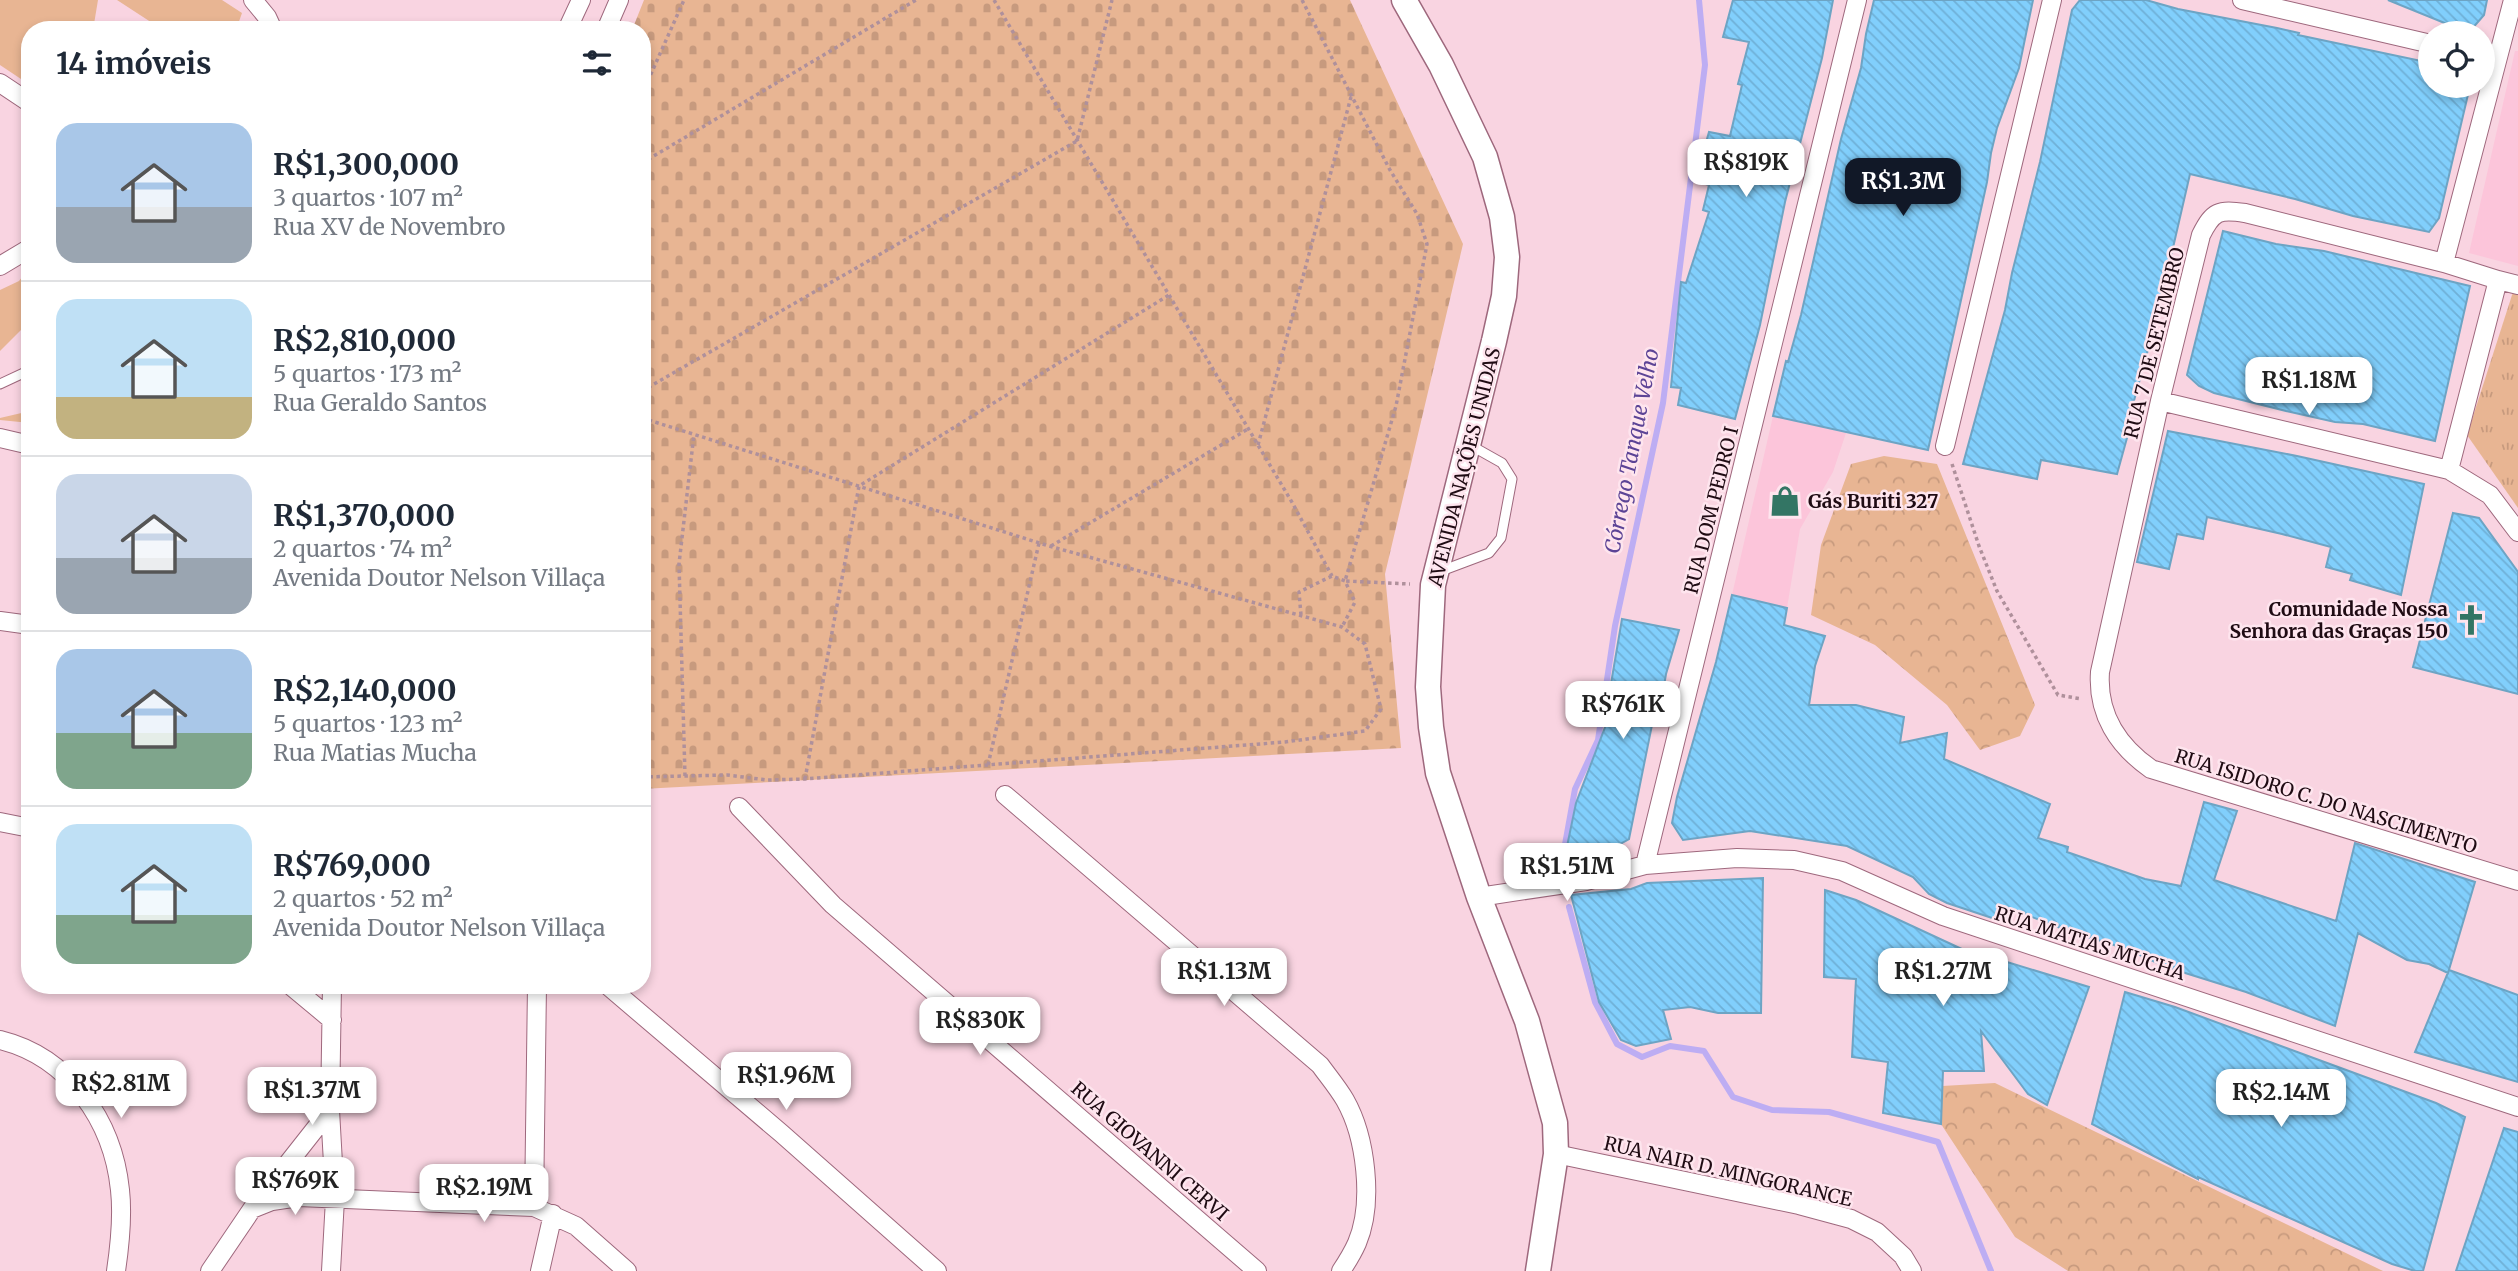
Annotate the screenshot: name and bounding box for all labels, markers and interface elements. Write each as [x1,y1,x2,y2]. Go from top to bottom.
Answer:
map controls [2418,21,2495,98]
button: locate [2418,21,2495,98]
text: 14 imóveis [56,44,212,82]
icon: filters [578,44,616,82]
pin: R$819K [1689,140,1803,199]
text: R$1,300,000 [273,145,459,183]
text: R$819K [1703,147,1789,176]
icon: home [112,151,196,235]
pin: R$1.3M [1846,158,1960,218]
text: R$1.3M [1861,166,1945,195]
text: 3 quartos · 107 m² [273,183,463,212]
text: Rua XV de Novembro [273,212,505,241]
street label: RUA 7 DE SETEMBRO [2119,245,2189,441]
text: R$2,810,000 [273,321,456,359]
icon: home [112,327,196,411]
street label: AVENIDA NAÇÕES UNIDAS [1422,345,1505,590]
water label: Córrego Tanque Velho [1598,346,1665,556]
pin: R$1.18M [2244,358,2374,417]
text: 5 quartos · 173 m² [273,359,461,388]
text: R$1.18M [2261,365,2357,394]
text: Rua Geraldo Santos [273,388,487,417]
street label: RUA DOM PEDRO I [1679,424,1743,596]
shop icon: Gás Buriti 327 [1768,484,1802,518]
place label: Gás Buriti 327 [1808,489,1938,513]
text: R$1,370,000 [273,496,455,534]
icon: home [112,502,196,586]
text: 2 quartos · 74 m² [273,534,452,563]
text: Avenida Doutor Nelson Villaça [273,563,605,592]
place label: Comunidade Nossa Senhora das Graças 150 [2229,597,2448,643]
church icon: Comunidade Nossa Senhora das Graças 150 [2454,603,2488,637]
text: R$2,140,000 [273,671,457,709]
icon: home [112,677,196,761]
pin: R$761K [1566,682,1680,741]
text: R$761K [1581,689,1665,718]
text: 5 quartos · 123 m² [273,709,462,738]
text: Rua Matias Mucha [273,738,477,767]
street label: RUA ISIDORO C. DO NASCIMENTO [2172,743,2480,859]
pin: R$1.51M [1502,844,1632,903]
text: R$769,000 [273,846,431,884]
text: R$1.51M [1520,851,1614,880]
icon: home [112,852,196,936]
text: 2 quartos · 52 m² [273,884,453,913]
street label: RUA MATIAS MUCHA [1992,901,2189,985]
text: Avenida Doutor Nelson Villaça [273,913,605,942]
pin: R$1.13M [1159,948,1289,1008]
pin: R$1.27M [1878,948,2008,1008]
text: R$1.13M [1177,956,1271,985]
text: R$1.27M [1894,956,1992,985]
pin: R$830K [923,998,1037,1057]
text: R$830K [935,1005,1025,1034]
pin: R$1.96M [721,1052,851,1112]
pin: R$2.81M [56,1060,186,1120]
text: R$1.96M [737,1060,835,1089]
text: R$2.81M [72,1068,170,1097]
pin: R$1.37M [247,1068,377,1127]
pin: R$2.14M [2216,1070,2346,1129]
text: R$1.37M [263,1075,361,1104]
street label: RUA GIOVANNI CERVI [1067,1076,1233,1226]
text: R$2.14M [2232,1077,2330,1106]
street label: RUA NAIR D. MINGORANCE [1602,1131,1854,1211]
pin: R$769K [238,1158,352,1217]
pin: R$2.19M [419,1164,549,1224]
text: R$769K [251,1165,339,1194]
text: R$2.19M [435,1172,533,1201]

